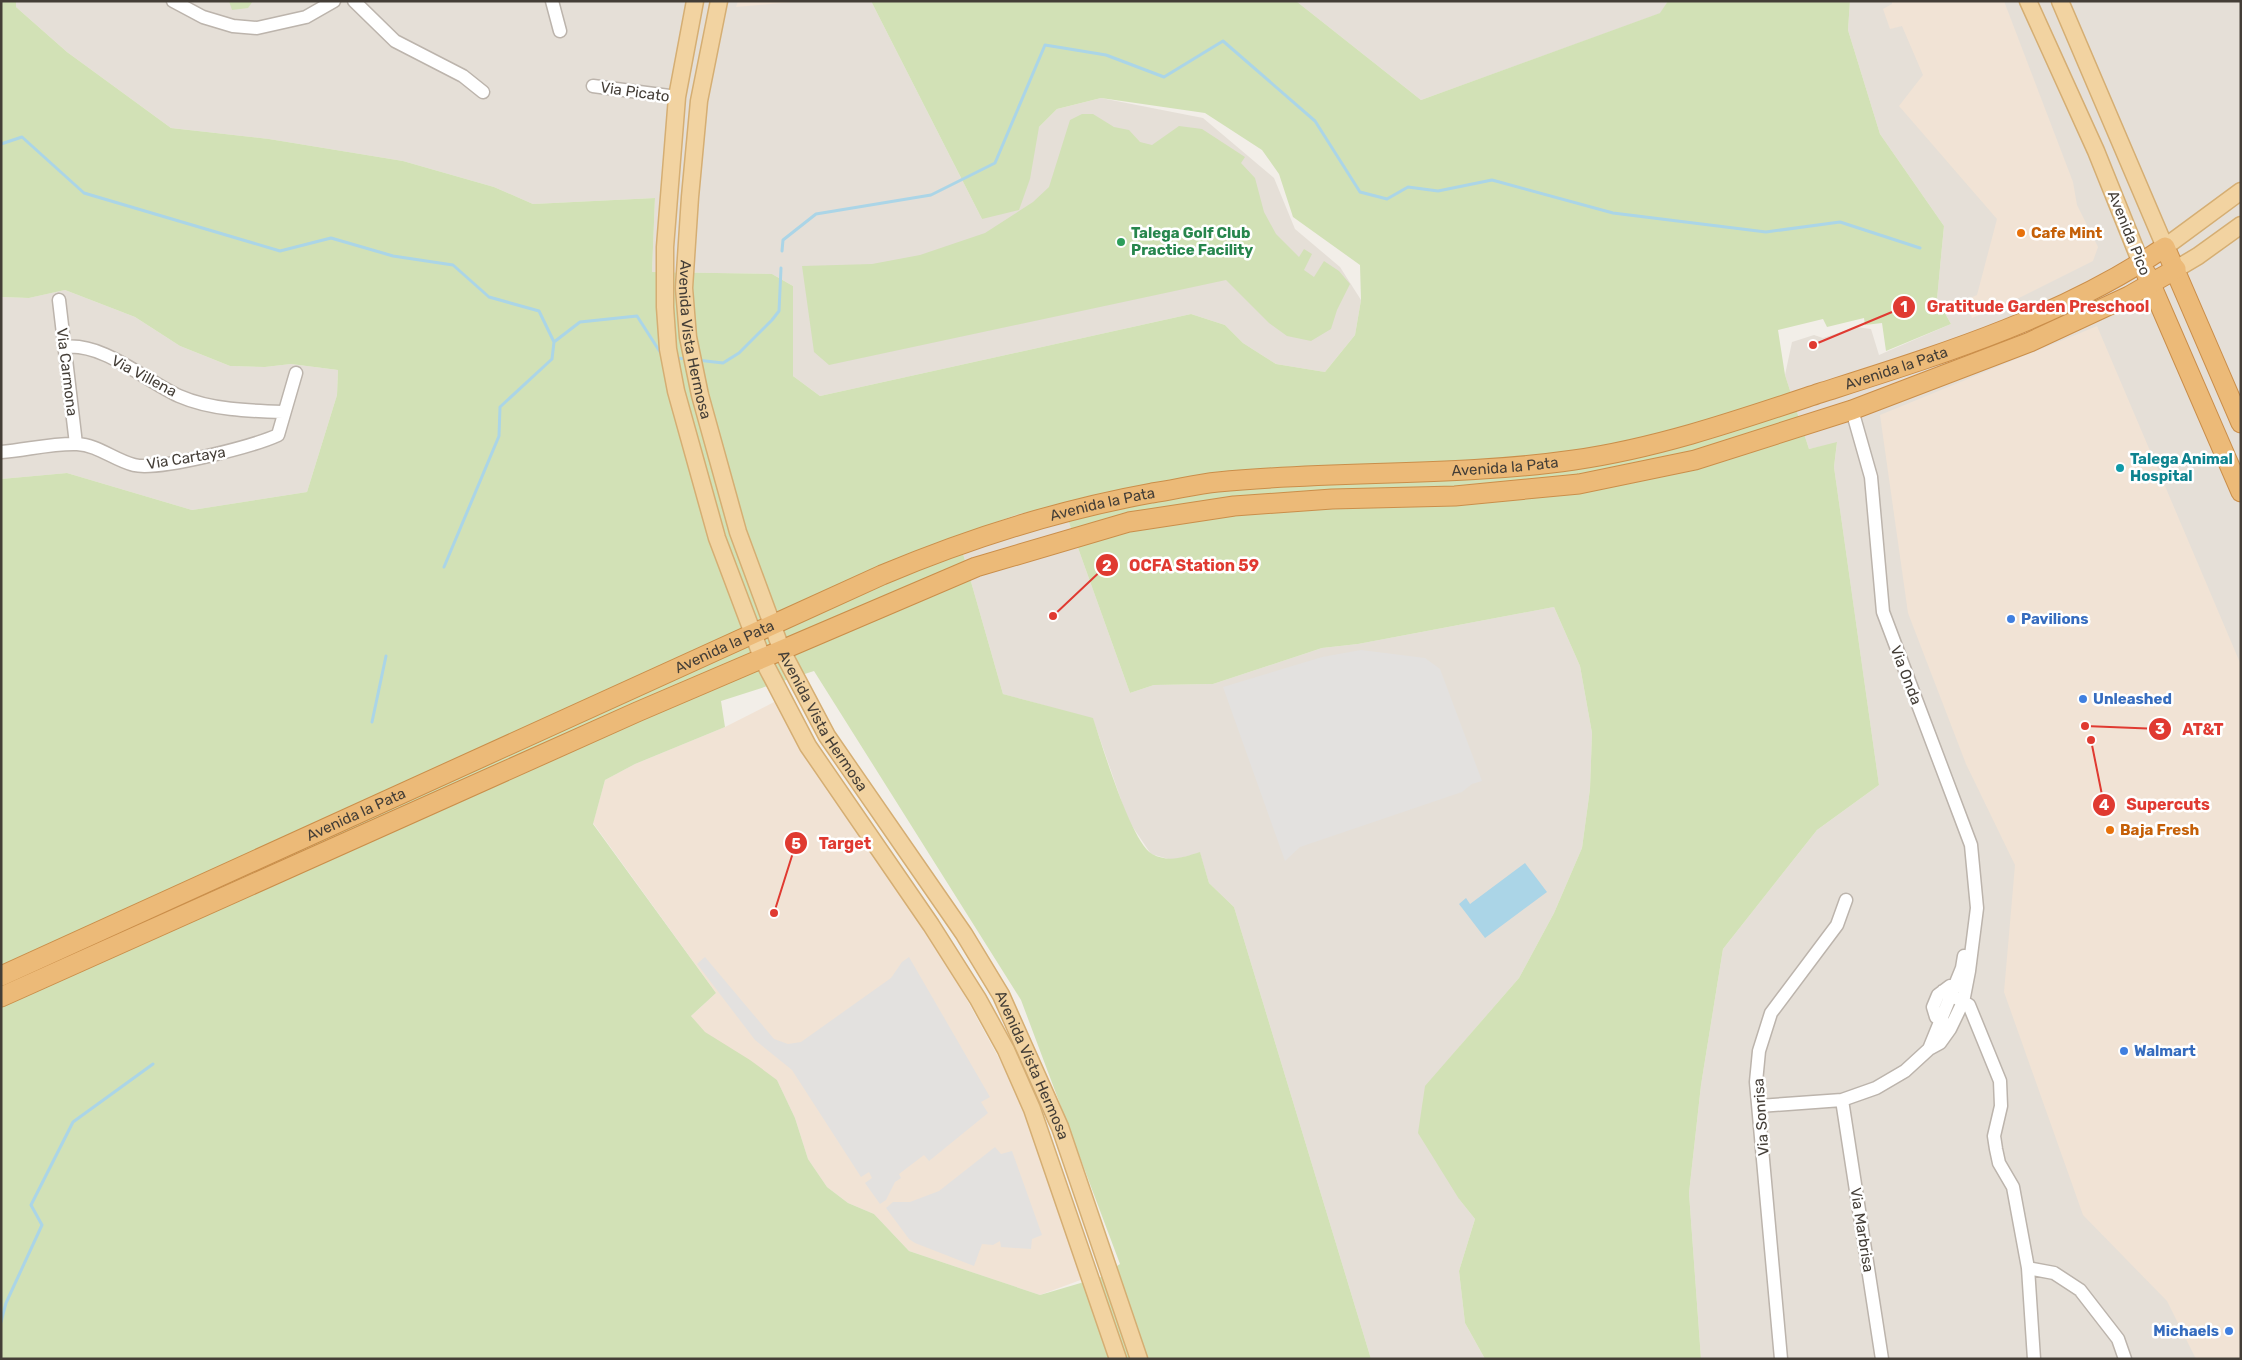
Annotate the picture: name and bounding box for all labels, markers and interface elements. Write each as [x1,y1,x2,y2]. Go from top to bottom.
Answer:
street label: Via Picato [599,78,671,106]
street label: Avenida Pico [2104,188,2154,278]
place label: Talega Golf Club Practice Facility [1131,224,1253,259]
place label: Cafe Mint [2031,224,2102,242]
marker: Cafe Mint [2015,227,2027,239]
marker: Talega Golf Club Practice Facility [1115,236,1127,248]
street label: Avenida Vista Hermosa [675,259,715,421]
callout: Gratitude Garden Preschool [1892,291,2159,322]
text: Gratitude Garden Preschool [1927,297,2149,316]
text: 1 [1900,298,1908,316]
street label: Via Carmona [53,327,81,417]
street label: Avenida la Pata [1843,343,1950,394]
street label: Via Villena [108,351,180,401]
street label: Via Cartaya [145,443,227,473]
place label: Talega Animal Hospital [2130,450,2233,485]
street label: Avenida la Pata [1451,453,1559,480]
marker: Talega Animal Hospital [2114,462,2126,474]
street label: Avenida la Pata [1048,484,1156,525]
callout: OCFA Station 59 [1094,550,1270,581]
text: OCFA Station 59 [1129,556,1259,575]
text: 2 [1102,557,1112,575]
place label: Pavilions [2021,610,2089,628]
marker: Pavilions [2005,613,2017,625]
street label: Avenida la Pata [672,616,777,677]
street label: Via Onda [1887,643,1925,707]
street label: Avenida Vista Hermosa [774,647,872,795]
place label: Unleashed [2093,690,2172,708]
marker: Unleashed [2077,693,2089,705]
callout: AT&T [2148,713,2234,744]
text: 3 [2155,720,2165,738]
text: AT&T [2182,720,2224,739]
street label: Avenida la Pata [303,784,408,845]
callout: Supercuts [2092,789,2220,820]
text: Supercuts [2126,795,2210,814]
text: 4 [2099,796,2109,814]
place label: Baja Fresh [2120,821,2199,839]
marker: Baja Fresh [2104,824,2116,836]
callout: Target [784,828,881,859]
text: Target [819,834,872,853]
text: 5 [791,835,801,853]
street label: Avenida Vista Hermosa [991,988,1073,1142]
place label: Walmart [2134,1042,2196,1060]
marker: Walmart [2118,1045,2130,1057]
street label: Via Sonrisa [1749,1078,1773,1156]
street label: Via Marbrisa [1846,1186,1878,1274]
place label: Michaels [2153,1322,2219,1340]
marker: Michaels [2223,1325,2235,1337]

